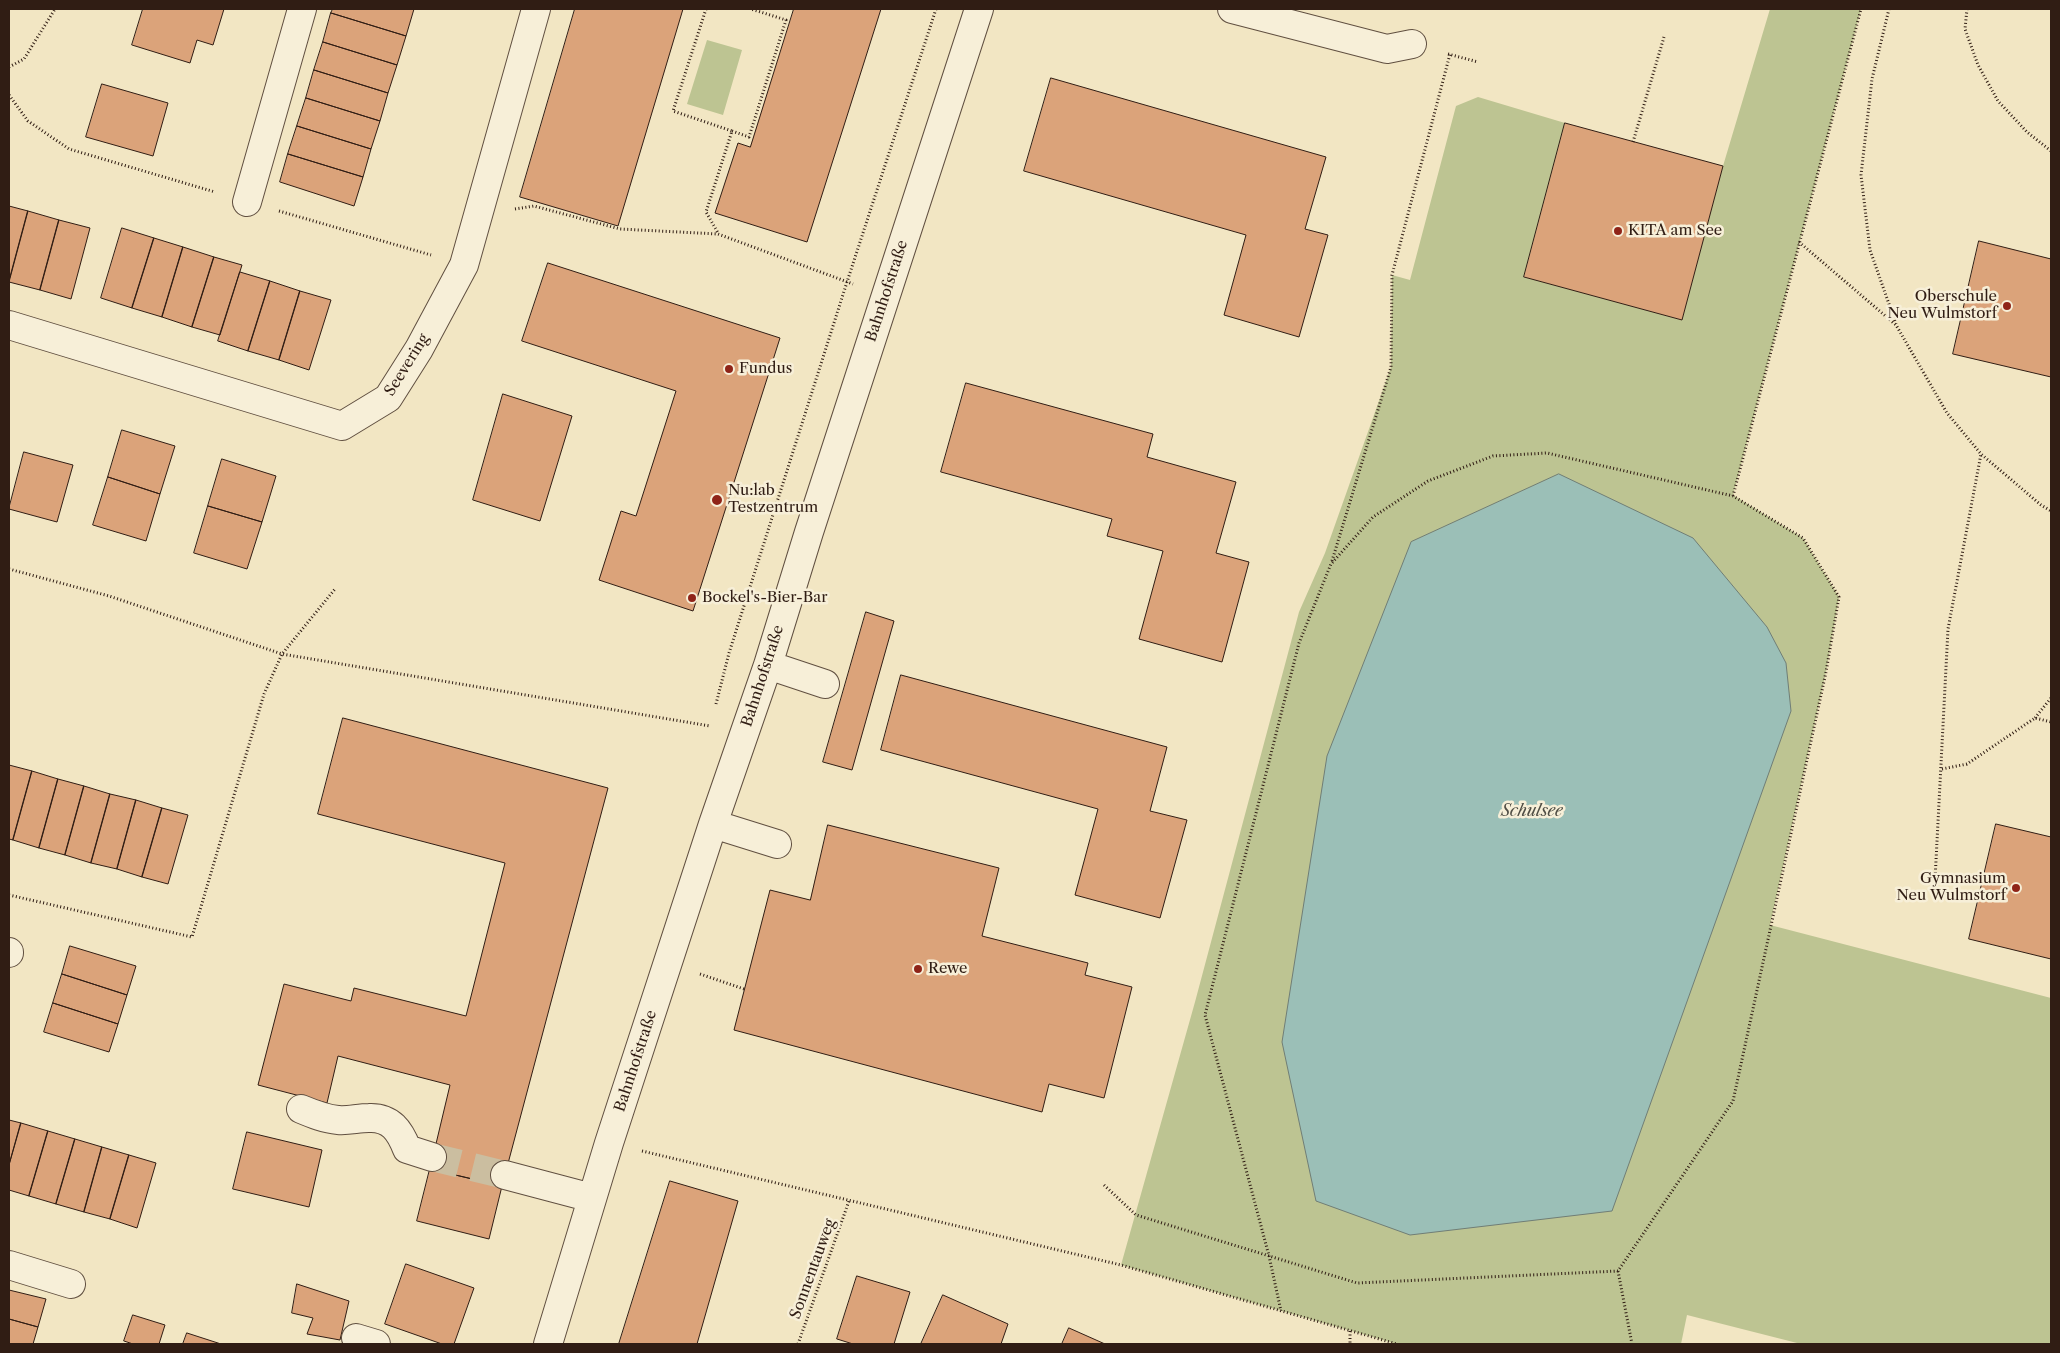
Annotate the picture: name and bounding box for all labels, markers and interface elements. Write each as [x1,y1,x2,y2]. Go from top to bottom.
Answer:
place label: KITA am See [1628,222,1722,240]
marker: KITA am See [1612,225,1624,237]
street label: Bahnhofstraße [862,238,912,344]
place label: Oberschule Neu Wulmstorf [1887,288,1997,323]
marker: Oberschule Neu Wulmstorf [2001,300,2013,312]
street label: Seevering [381,331,433,399]
place label: Fundus [739,360,792,378]
marker: Fundus [723,363,735,375]
place label: Nu:lab Testzentrum [728,482,818,517]
marker: Nu:lab Testzentrum [710,493,724,507]
place label: Bockel's-Bier-Bar [702,589,827,607]
marker: Bockel's-Bier-Bar [686,592,698,604]
street label: Bahnhofstraße [738,623,788,729]
water label: Schulsee [1501,801,1563,821]
place label: Gymnasium Neu Wulmstorf [1896,870,2006,905]
marker: Gymnasium Neu Wulmstorf [2010,882,2022,894]
place label: Rewe [928,960,967,978]
marker: Rewe [912,963,924,975]
street label: Bahnhofstraße [611,1008,661,1114]
street label: Sonnentauweg [787,1216,839,1322]

